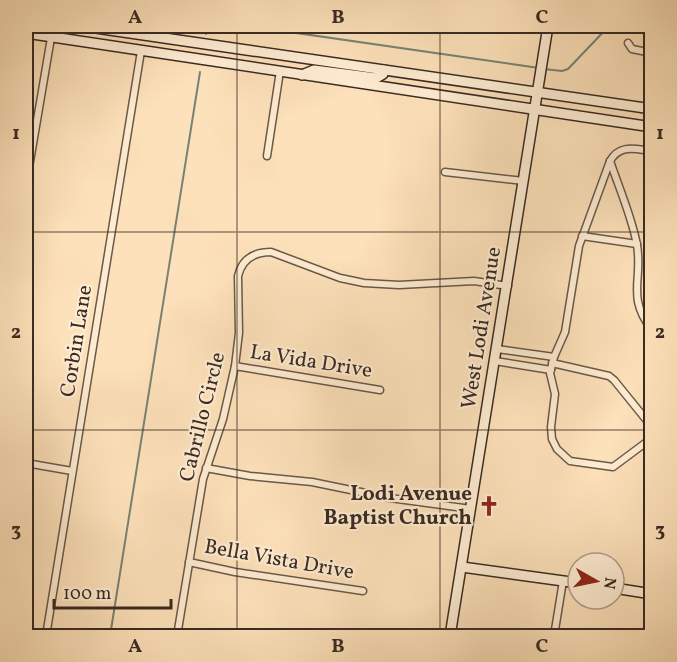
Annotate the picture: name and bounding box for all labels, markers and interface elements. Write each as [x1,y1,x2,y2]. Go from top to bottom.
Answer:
text: A [128,4,142,32]
text: B [331,4,345,32]
text: C [536,4,549,32]
text: 1 [12,120,20,148]
text: 1 [656,120,664,148]
street label: West Lodi Avenue [455,245,509,411]
street label: Corbin Lane [54,283,100,399]
text: 2 [11,319,21,347]
text: 2 [655,319,665,347]
street label: La Vida Drive [248,338,374,386]
street label: Cabrillo Circle [173,349,233,485]
place label: Lodi Avenue Baptist Church [323,480,472,533]
church icon: Lodi Avenue Baptist Church [477,494,501,518]
text: 3 [11,517,21,545]
text: 3 [655,517,665,545]
street label: Bella Vista Drive [202,533,356,587]
north arrow [566,551,626,611]
scale bar [54,572,171,610]
text: N [597,576,621,591]
text: 100 m [63,582,112,607]
text: A [128,633,142,661]
text: B [331,633,345,661]
text: C [536,633,549,661]

